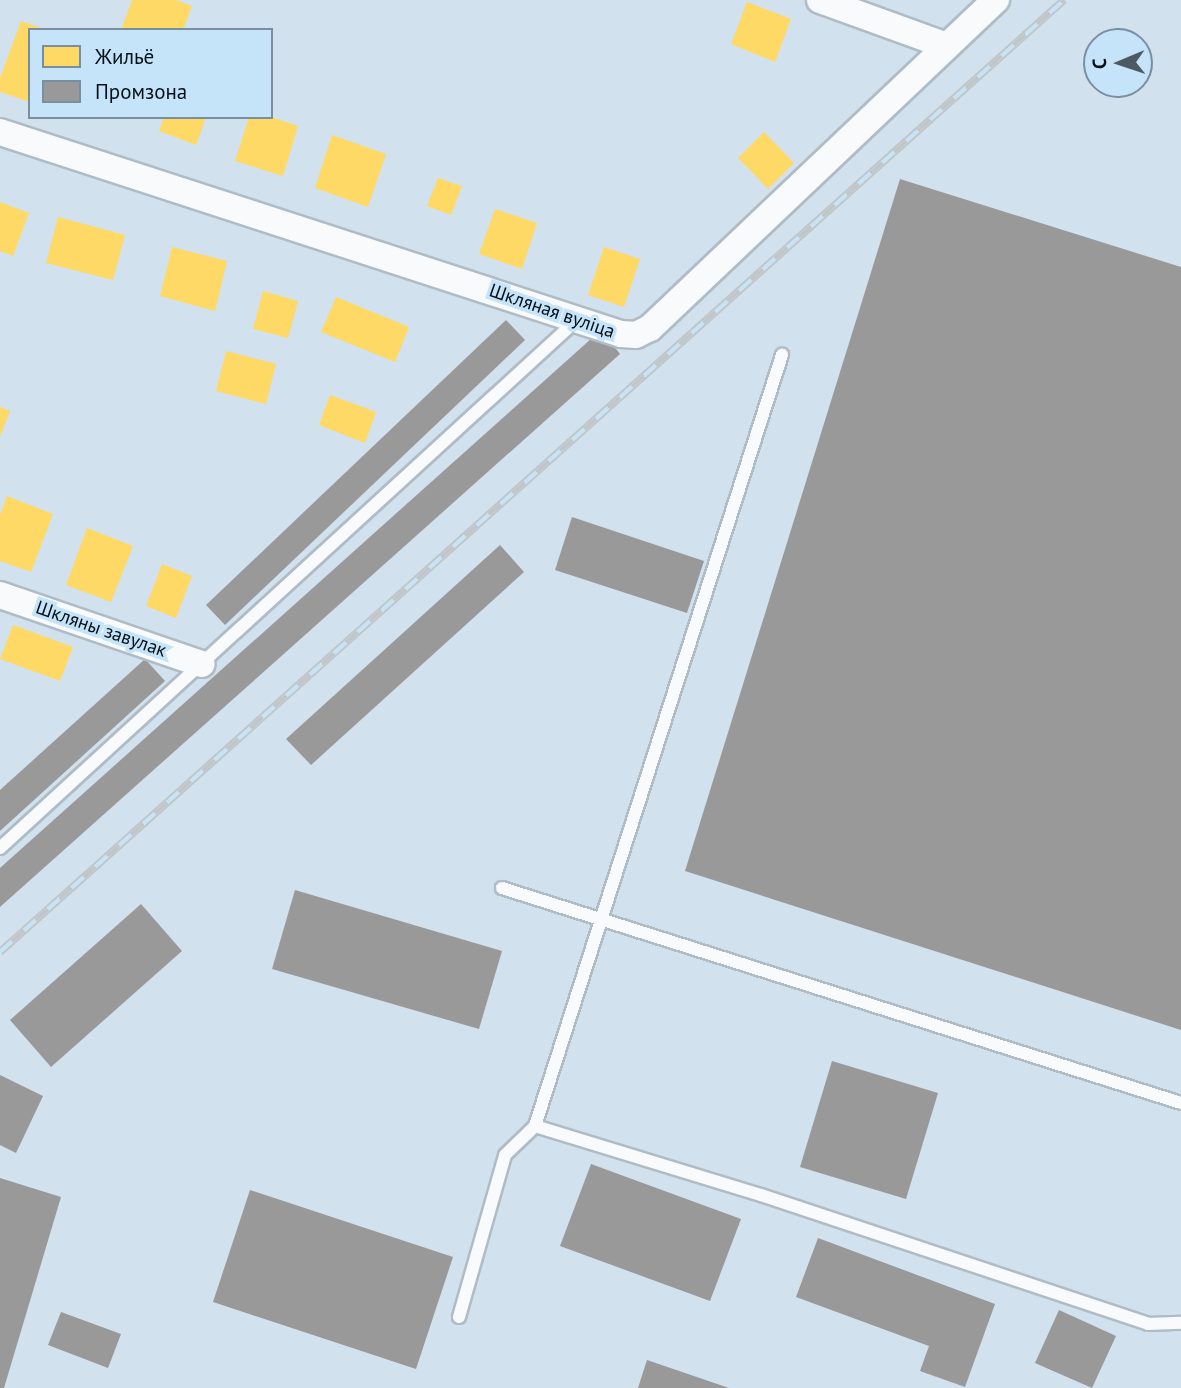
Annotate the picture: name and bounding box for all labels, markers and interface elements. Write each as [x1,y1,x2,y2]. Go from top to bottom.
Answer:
legend [28,28,273,119]
north arrow [1083,28,1153,98]
text: Жильё [95,43,154,70]
text: С [1087,58,1111,69]
text: Промзона [95,78,187,105]
street label: Шкляная вуліца [486,279,618,343]
street label: Шкляны завулак [33,596,169,662]

